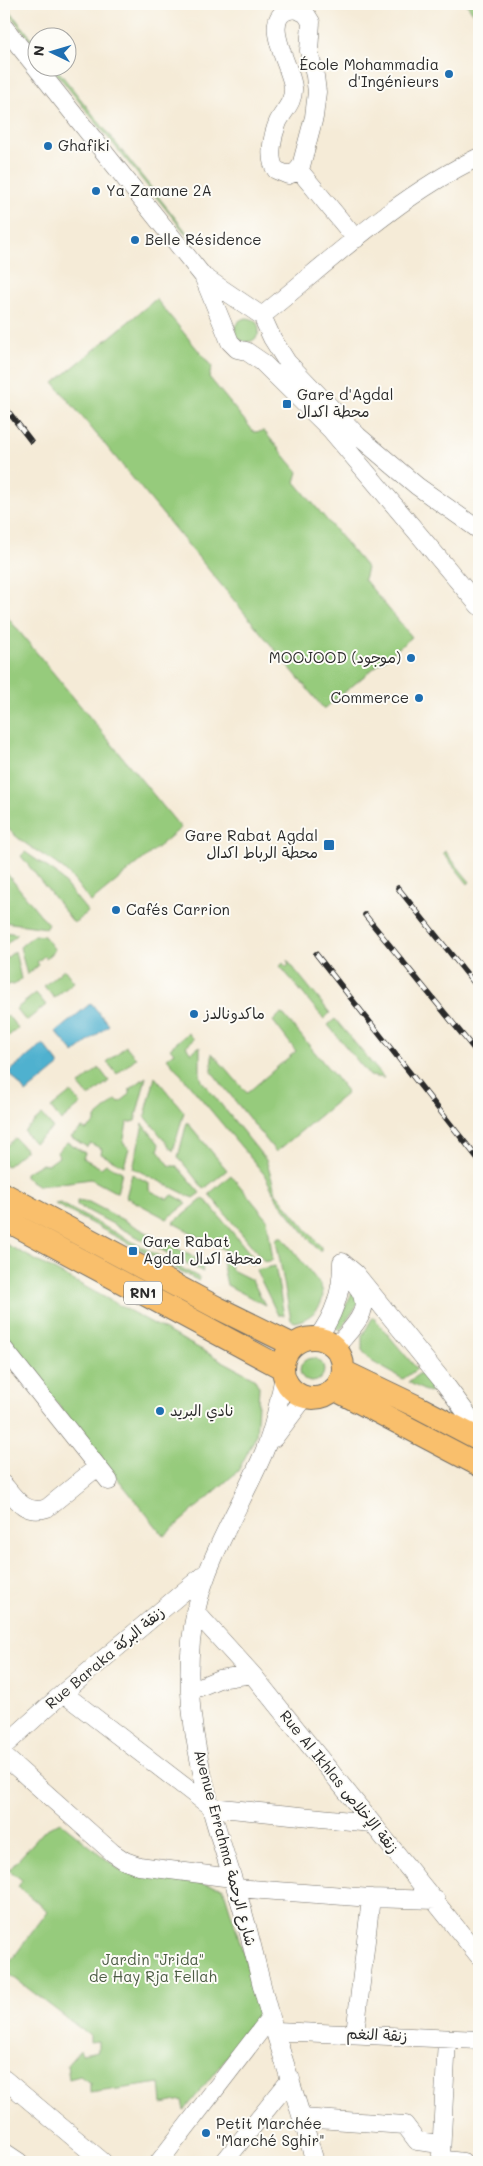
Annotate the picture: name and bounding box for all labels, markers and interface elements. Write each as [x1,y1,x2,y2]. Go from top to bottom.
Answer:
north arrow [28,28,78,78]
text: N [29,45,48,57]
place label: École Mohammadia d'Ingénieurs [299,54,439,91]
marker: École Mohammadia d'Ingénieurs [443,68,455,80]
place label: Ghafiki [58,135,110,155]
marker: Ghafiki [42,140,54,152]
place label: Ya Zamane 2A [106,180,212,200]
marker: Ya Zamane 2A [90,185,102,197]
place label: Belle Résidence [145,229,262,249]
marker: Belle Résidence [129,234,141,246]
place label: Gare d'Agdal محطة اكدال [297,384,394,421]
marker: Gare d'Agdal محطة اكدال [281,398,293,410]
place label: MOOJOOD (موجود) [269,647,401,667]
marker: MOOJOOD (موجود) [405,652,417,664]
place label: Commerce [331,687,409,707]
marker: Commerce [413,692,425,704]
place label: Gare Rabat Agdal محطة الرباط اكدال [185,825,318,862]
marker: Gare Rabat Agdal محطة الرباط اكدال [322,838,336,852]
place label: Cafés Carrion [126,899,230,919]
marker: Cafés Carrion [110,904,122,916]
place label: ماكدونالدز [203,1003,265,1024]
marker: ماكدونالدز [188,1008,200,1020]
place label: Gare Rabat Agdal محطة اكدال [143,1231,262,1268]
marker: Gare Rabat Agdal محطة اكدال [127,1245,139,1257]
road number: RN1 [124,1282,162,1305]
place label: نادي البريد [170,1400,233,1422]
marker: نادي البريد [154,1405,166,1417]
street label: Rue Baraka زنقة البركة [41,1602,168,1713]
street label: Rue Al Ikhlas زنقة الإخلاص [275,1706,404,1858]
street label: Avenue Errahma شارع الرحمة [189,1747,262,1948]
park label: Jardin "Jrida" de Hay Rja Fellah [89,1949,217,1986]
street label: زنقة النغم [346,2022,408,2049]
place label: Petit Marchée "Marché Sghir" [216,2113,325,2150]
marker: Petit Marchée "Marché Sghir" [200,2127,212,2139]

